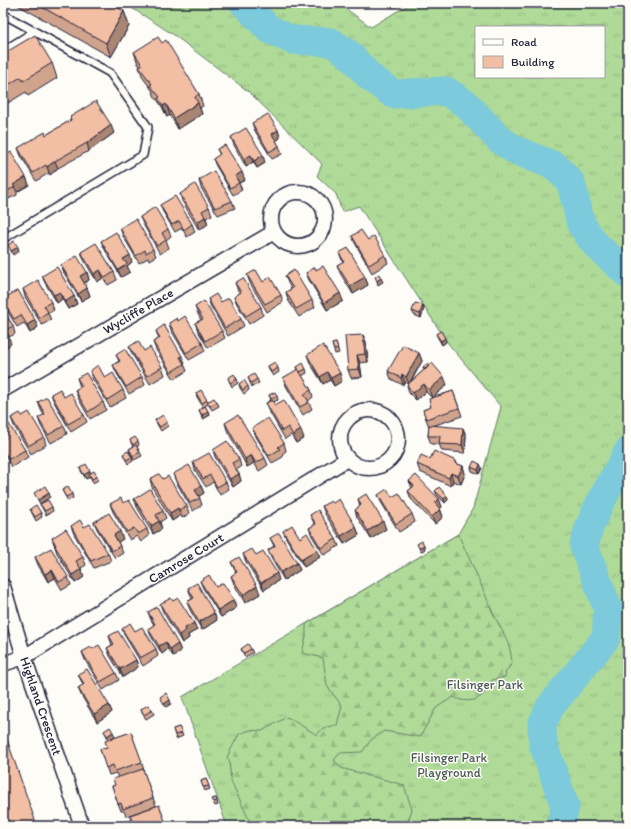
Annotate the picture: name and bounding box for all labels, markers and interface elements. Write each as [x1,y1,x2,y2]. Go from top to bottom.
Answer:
legend [475,26,605,78]
text: Road [511,35,537,49]
text: Building [511,55,555,69]
street label: Wycliffe Place [100,285,176,337]
street label: Camrose Court [146,530,226,586]
street label: Highland Crescent [17,655,65,757]
park label: Filsinger Park [447,677,524,692]
park label: Filsinger Park Playground [411,750,488,780]

